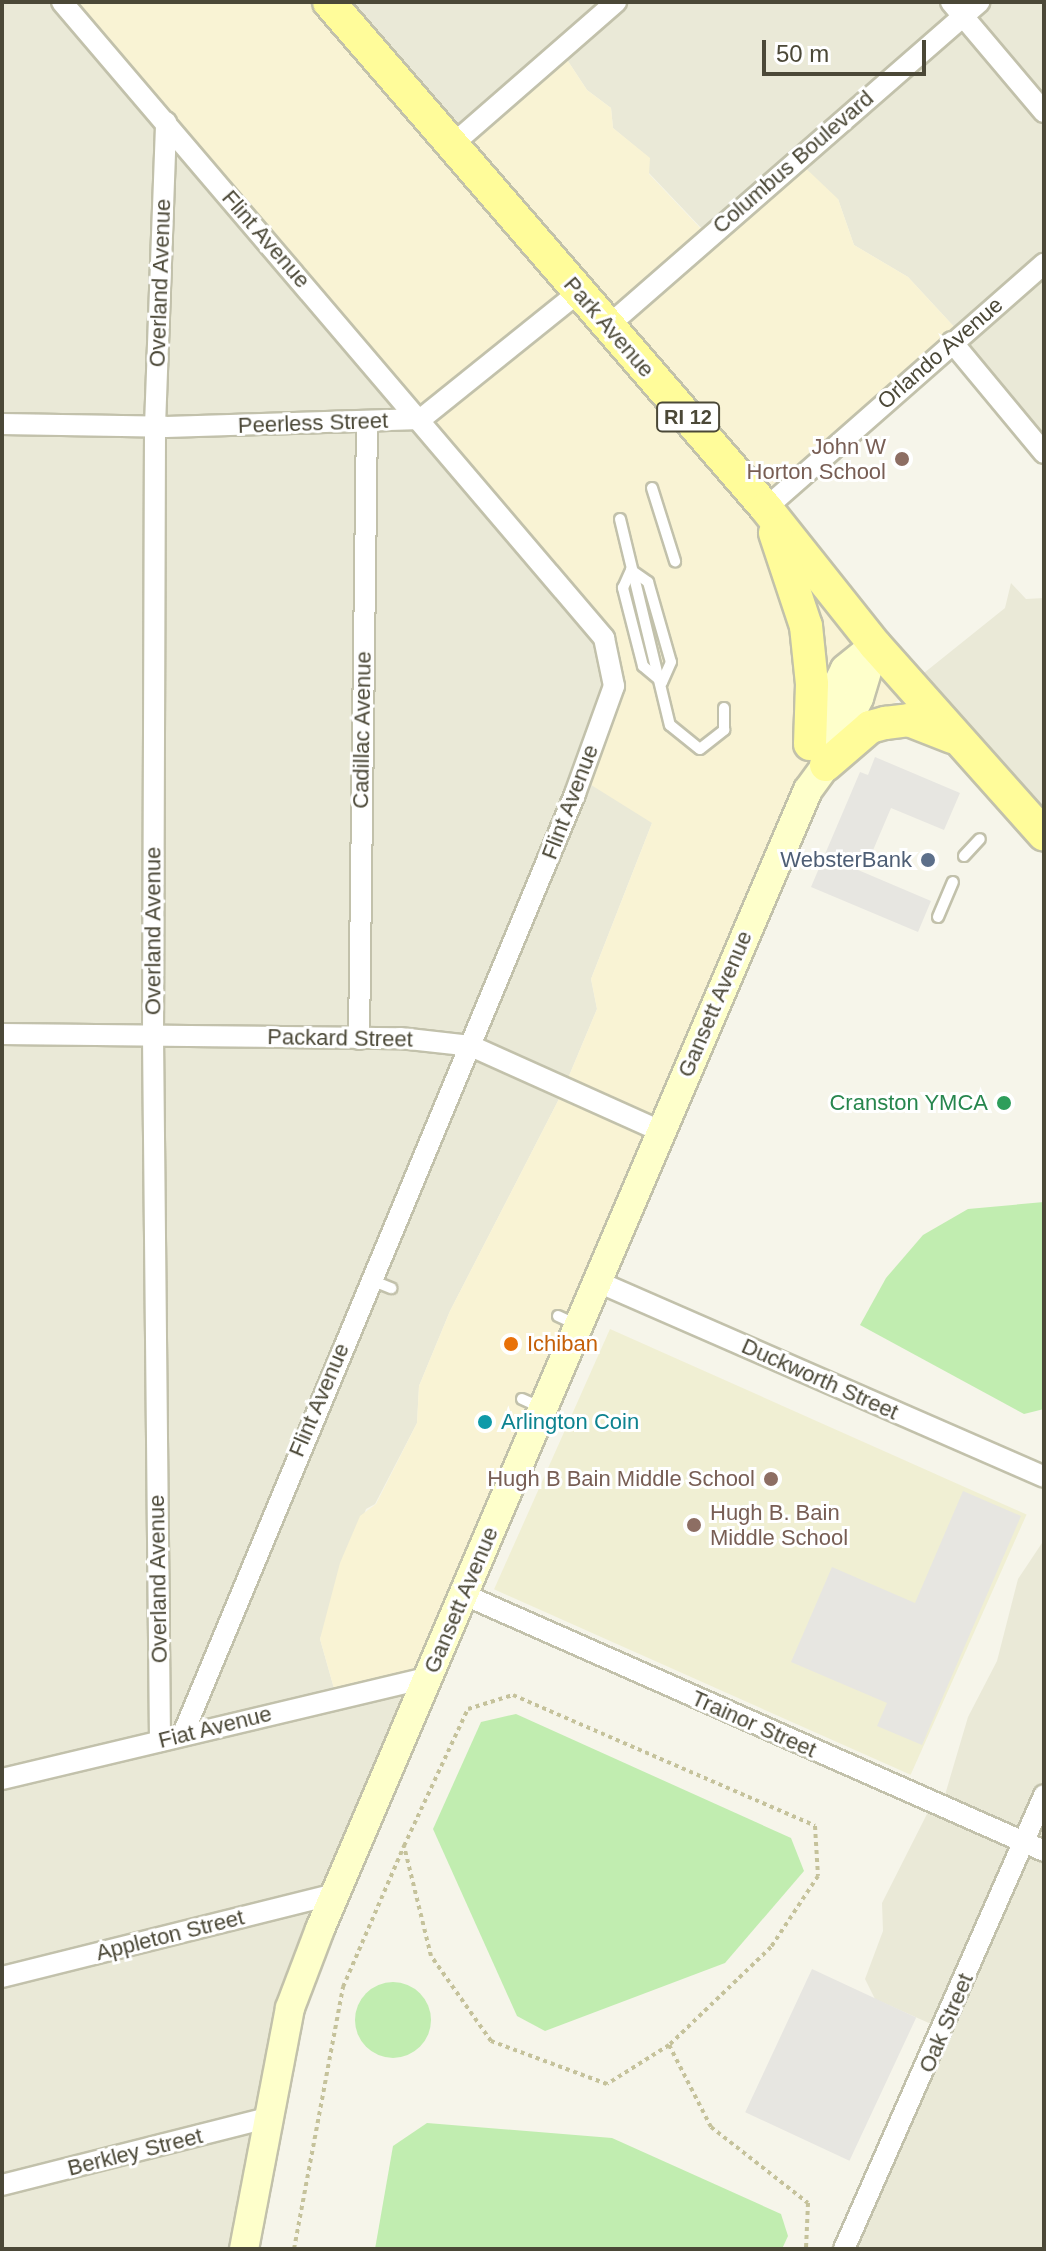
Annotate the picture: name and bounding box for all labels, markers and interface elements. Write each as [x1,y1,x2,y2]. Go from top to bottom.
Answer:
scale bar [766,24,930,74]
text: 50 m [776,40,829,67]
street label: Columbus Boulevard [707,85,879,239]
street label: Flint Avenue [216,184,316,294]
street label: Overland Avenue [144,198,176,368]
street label: Park Avenue [558,271,660,383]
street label: Orlando Avenue [871,291,1009,415]
road number: RI 12 [656,401,720,433]
street label: Peerless Street [237,407,389,439]
place label: John W Horton School [747,433,886,484]
marker: John W Horton School [893,450,911,468]
street label: Cadillac Avenue [347,650,377,810]
street label: Flint Avenue [536,740,604,864]
street label: Overland Avenue [140,846,166,1016]
place label: WebsterBank [780,847,912,873]
marker: WebsterBank [919,851,937,869]
street label: Gansett Avenue [672,926,758,1082]
street label: Packard Street [267,1024,413,1052]
place label: Cranston YMCA [829,1090,988,1116]
marker: Cranston YMCA [995,1094,1013,1112]
place label: Ichiban [527,1331,598,1357]
street label: Duckworth Street [738,1333,902,1425]
marker: Ichiban [502,1335,520,1353]
street label: Flint Avenue [283,1339,355,1461]
place label: Arlington Coin [501,1409,639,1435]
marker: Arlington Coin [476,1413,494,1431]
place label: Hugh B Bain Middle School [487,1466,755,1492]
marker: Hugh B Bain Middle School [762,1470,780,1488]
street label: Overland Avenue [143,1494,173,1664]
place label: Hugh B. Bain Middle School [710,1499,848,1550]
marker: Hugh B. Bain Middle School [685,1516,703,1534]
street label: Gansett Avenue [418,1522,504,1678]
street label: Trainor Street [688,1685,820,1763]
street label: Fiat Avenue [155,1700,275,1754]
street label: Appleton Street [93,1904,247,1966]
street label: Oak Street [913,1969,979,2077]
street label: Berkley Street [65,2122,205,2182]

